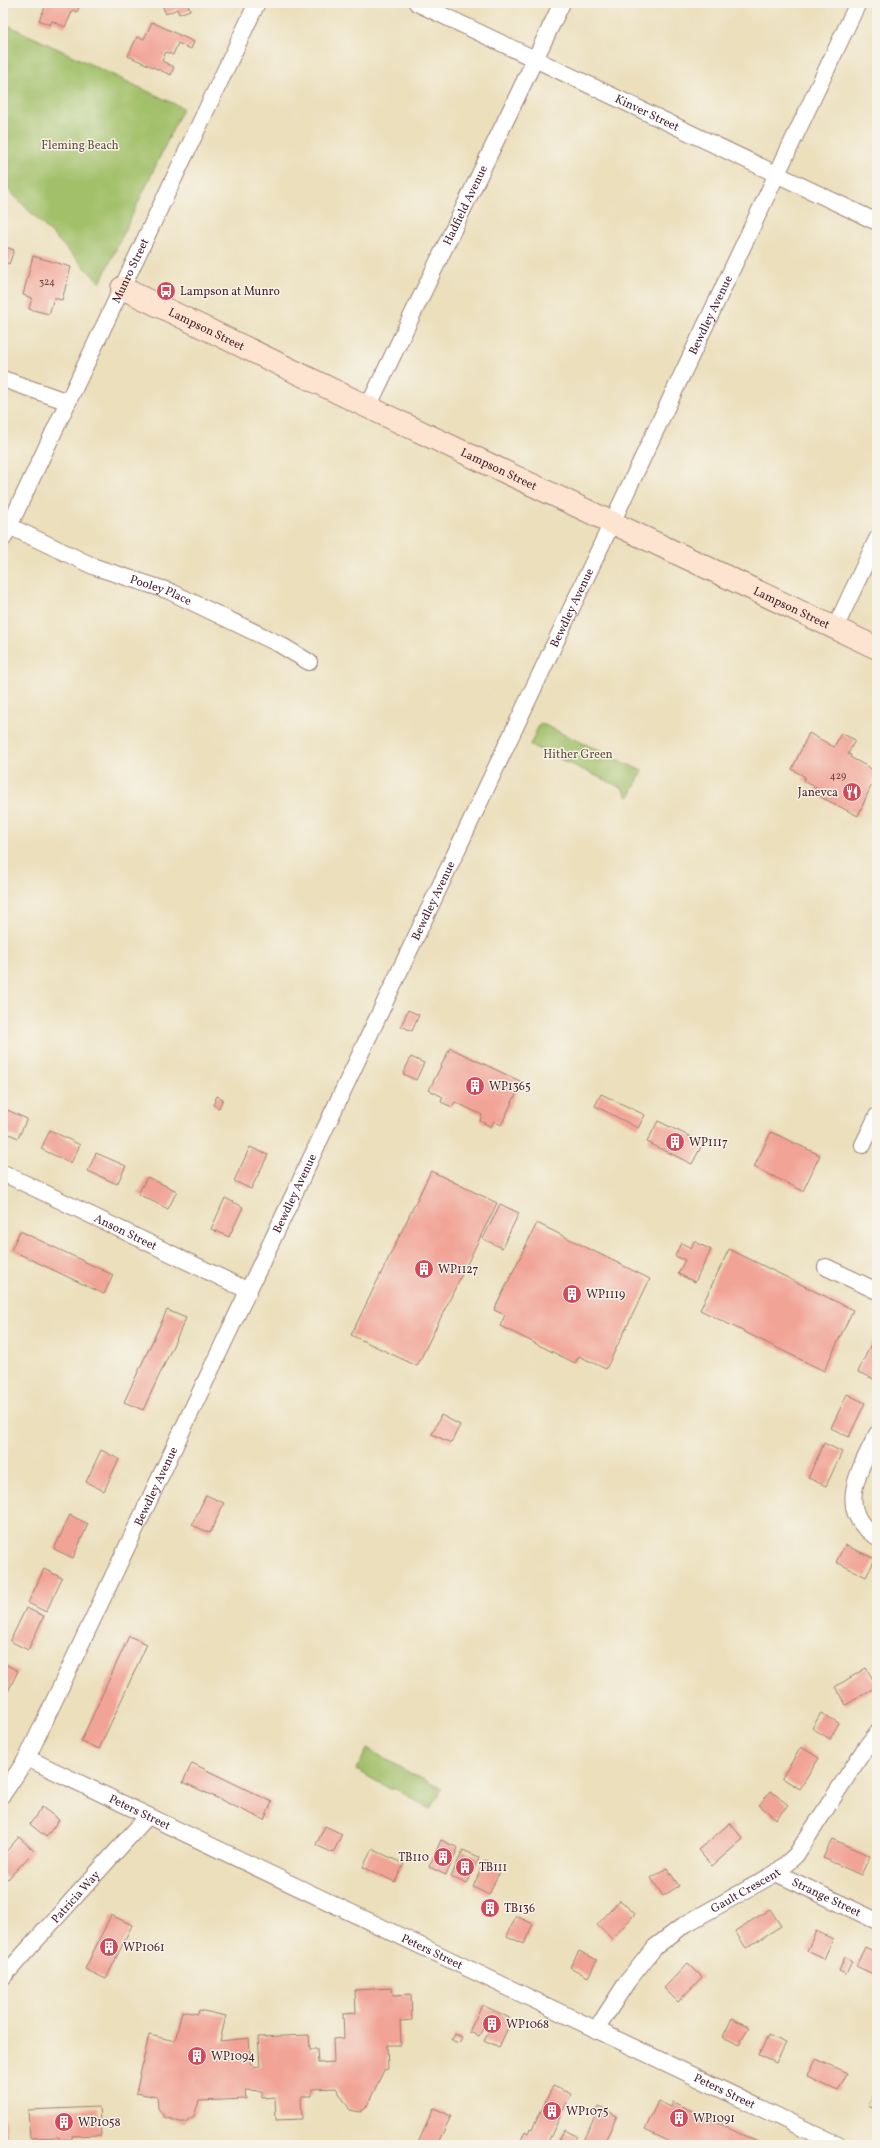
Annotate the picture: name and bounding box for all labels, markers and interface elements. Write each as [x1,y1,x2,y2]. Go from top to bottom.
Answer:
street label: Kinver Street [612,91,682,136]
park label: Fleming Beach [41,138,119,154]
street label: Hadfield Avenue [440,163,492,248]
street label: Munro Street [109,236,153,306]
street label: Bewdley Avenue [686,273,737,358]
house number: 324 [39,275,55,289]
bus stop icon: Lampson at Munro [155,280,177,302]
place label: Lampson at Munro [180,284,280,300]
street label: Lampson Street [165,305,247,355]
street label: Lampson Street [458,445,539,495]
street label: Bewdley Avenue [547,566,598,650]
street label: Pooley Place [128,572,194,610]
street label: Lampson Street [750,584,832,633]
park label: Hither Green [543,747,613,763]
house number: 429 [830,769,846,783]
restaurant icon: Janevca [841,781,863,803]
place label: Janevca [798,785,838,801]
street label: Bewdley Avenue [408,858,460,943]
building icon: WP1365 [464,1075,486,1097]
place label: WP1365 [489,1079,531,1095]
building icon: WP1117 [664,1131,686,1153]
place label: WP1117 [689,1135,728,1151]
street label: Bewdley Avenue [270,1151,321,1236]
street label: Anson Street [91,1211,159,1255]
building icon: WP1127 [413,1258,435,1280]
place label: WP1127 [438,1262,478,1278]
building icon: WP1119 [561,1283,583,1305]
place label: WP1119 [586,1287,625,1303]
street label: Bewdley Avenue [131,1444,182,1529]
street label: Peters Street [106,1791,173,1834]
building icon: TB110 [432,1846,454,1868]
place label: TB110 [398,1850,429,1866]
building icon: TB111 [454,1856,476,1878]
place label: TB111 [479,1860,507,1876]
street label: Gault Crescent [708,1865,785,1917]
street label: Patricia Way [48,1867,104,1927]
street label: Strange Street [789,1875,863,1921]
building icon: TB136 [479,1897,501,1919]
place label: TB136 [504,1901,535,1917]
street label: Peters Street [398,1931,465,1974]
building icon: WP1061 [98,1936,120,1958]
place label: WP1061 [123,1940,165,1956]
building icon: WP1068 [481,2013,503,2035]
place label: WP1068 [506,2017,549,2033]
building icon: WP1094 [186,2045,208,2067]
place label: WP1094 [211,2049,255,2065]
street label: Peters Street [691,2070,758,2113]
building icon: WP1075 [541,2100,563,2122]
place label: WP1075 [566,2104,609,2120]
building icon: WP1091 [668,2107,690,2129]
building icon: WP1058 [53,2111,75,2133]
place label: WP1091 [693,2111,735,2127]
place label: WP1058 [78,2115,121,2131]

